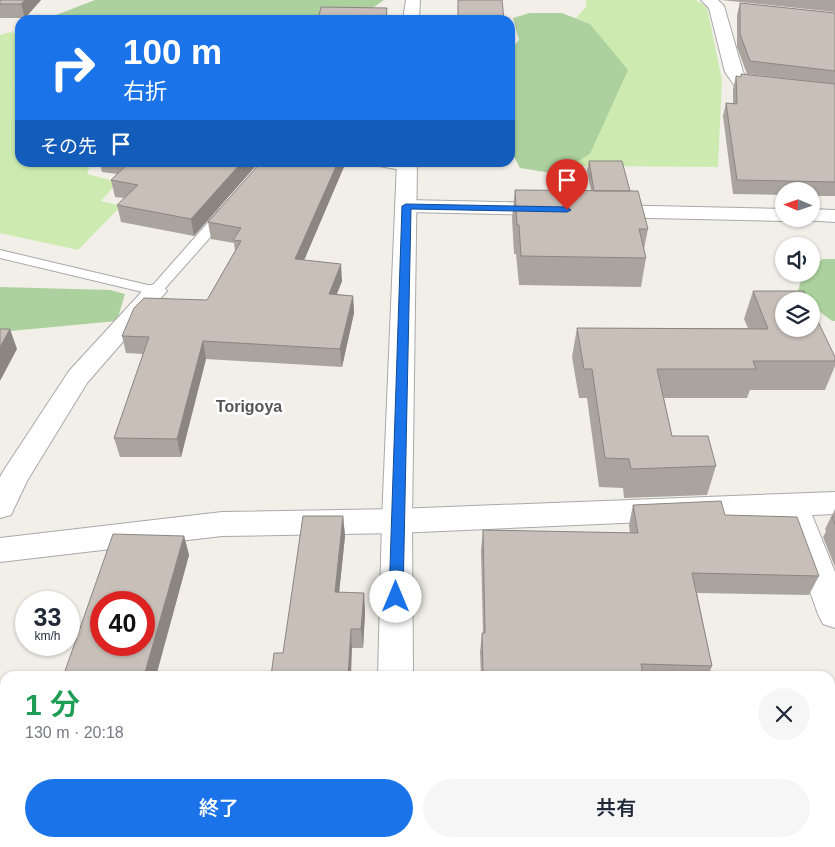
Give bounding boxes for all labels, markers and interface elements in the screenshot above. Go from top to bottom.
text: 100 m [123,32,222,71]
icon: right [40,35,105,100]
text: 右折 [123,79,167,104]
icon: arrive [107,130,135,158]
text: その先 [40,136,97,157]
pin [546,159,588,210]
icon: arrive [553,166,581,194]
north arrow [775,182,820,228]
map controls [775,182,820,337]
button: sound [775,237,820,282]
button: layers [775,292,820,337]
district label: Torigoya [216,398,282,415]
position arrow [369,570,421,622]
speed limit sign: 40 [90,591,155,656]
text: 33 [34,603,61,631]
text: km/h [34,629,61,643]
text: 1 分 [25,688,80,721]
button: close [758,688,810,740]
text: 130 m · 20:18 [25,724,124,741]
button: 終了 [25,779,413,837]
button: 共有 [423,779,810,837]

